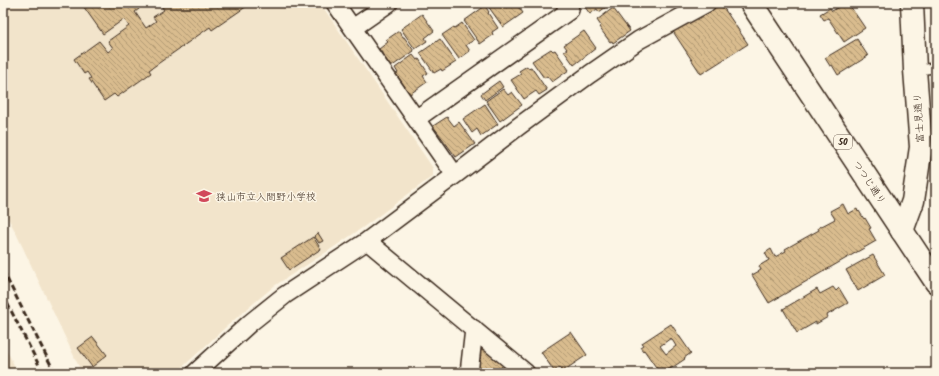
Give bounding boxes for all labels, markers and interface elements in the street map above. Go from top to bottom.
street label: 富士見通り [909,92,929,143]
road number: 50 [834,135,852,149]
street label: つつじ通り [849,157,890,208]
school or university icon: 狭山市立入間野小学校 [195,187,213,205]
place label: 狭山市立入間野小学校 [216,189,316,205]

